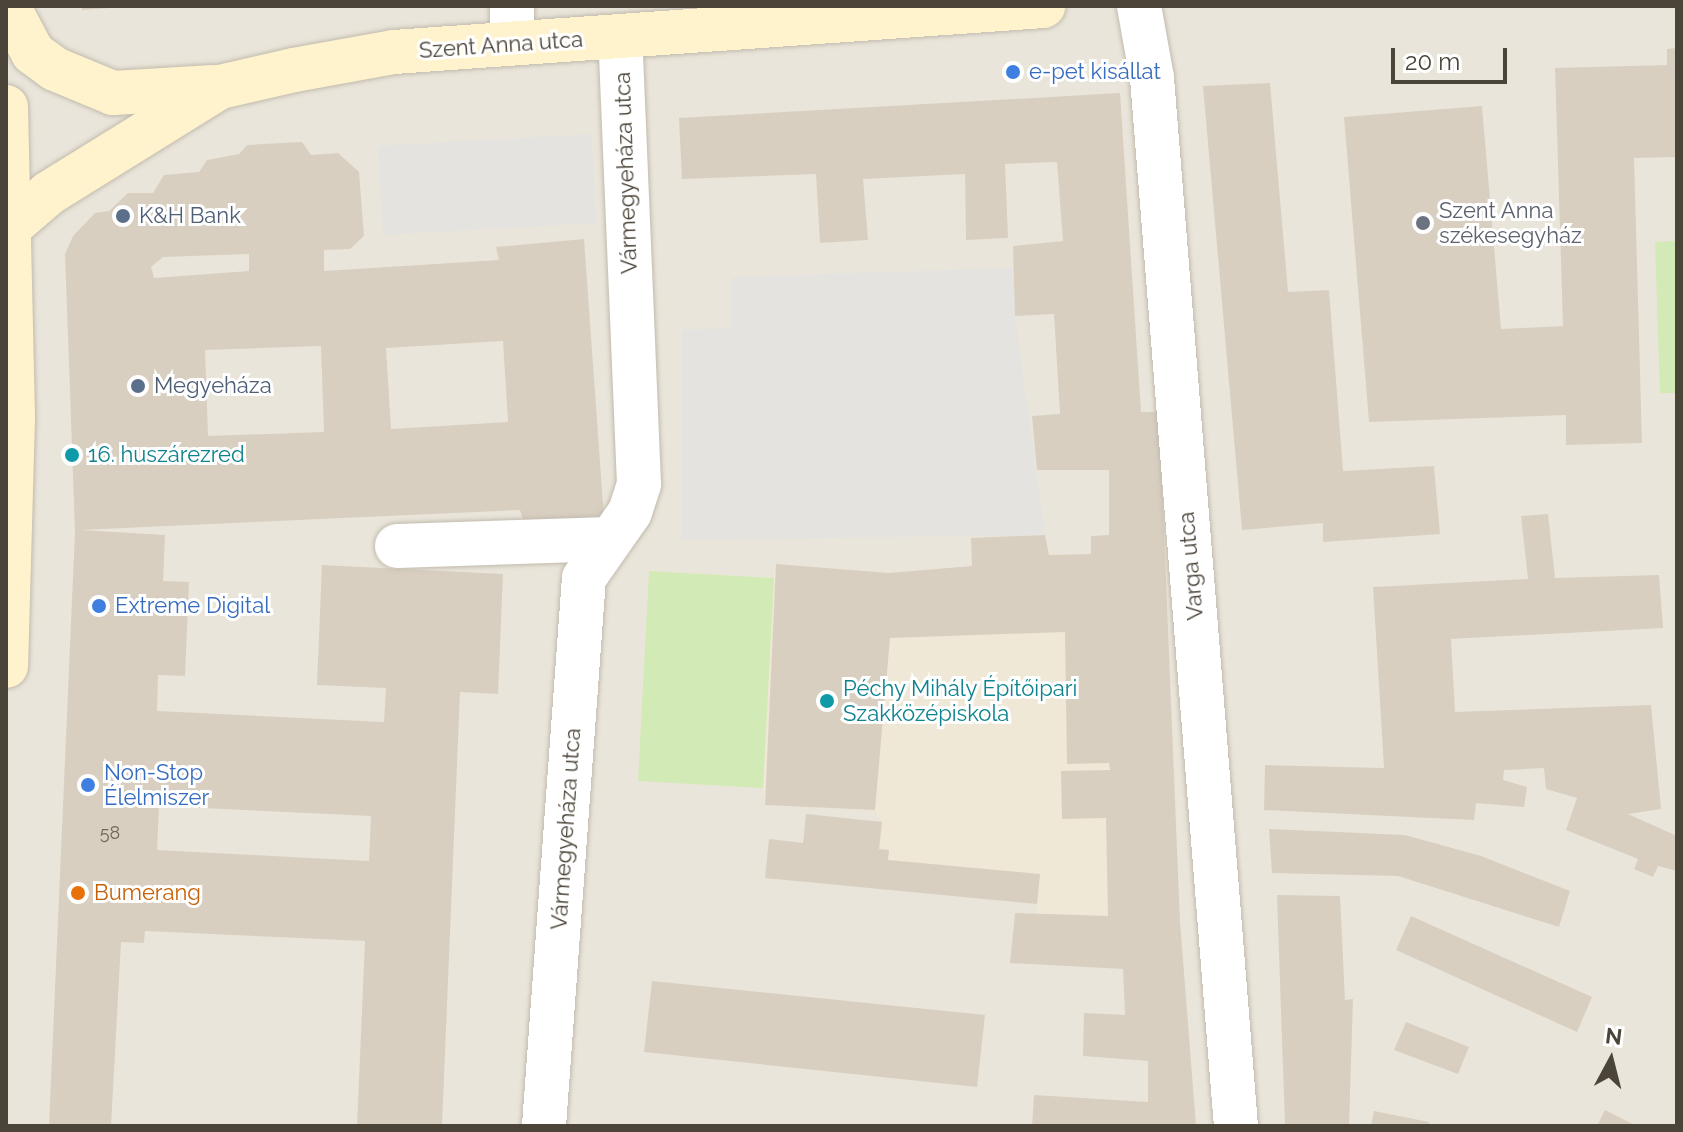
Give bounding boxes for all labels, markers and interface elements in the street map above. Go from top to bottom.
street label: Szent Anna utca [418,26,584,64]
scale bar [1395,32,1511,82]
text: 20 m [1405,47,1460,76]
place label: e-pet kisállat [1029,59,1161,85]
marker: e-pet kisállat [1004,63,1022,81]
street label: Vármegyeháza utca [609,71,643,275]
place label: Szent Anna székesegyház [1439,197,1582,248]
place label: K&H Bank [139,203,241,229]
marker: K&H Bank [114,207,132,225]
marker: Szent Anna székesegyház [1414,214,1432,232]
place label: Megyeháza [154,373,272,399]
marker: Megyeháza [129,377,147,395]
place label: 16. huszárezred [88,442,245,468]
marker: 16. huszárezred [63,446,81,464]
street label: Varga utca [1173,511,1209,621]
place label: Extreme Digital [115,593,270,619]
marker: Extreme Digital [90,597,108,615]
place label: Péchy Mihály Építőipari Szakközépiskola [843,675,1078,726]
marker: Péchy Mihály Építőipari Szakközépiskola [818,692,836,710]
street label: Vármegyeháza utca [546,727,586,931]
place label: Non-Stop Élelmiszer [104,759,209,810]
marker: Non-Stop Élelmiszer [79,776,97,794]
house number: 58 [100,822,120,844]
place label: Bumerang [94,880,201,906]
marker: Bumerang [69,884,87,902]
north arrow [1571,1020,1651,1100]
text: N [1604,1022,1624,1050]

